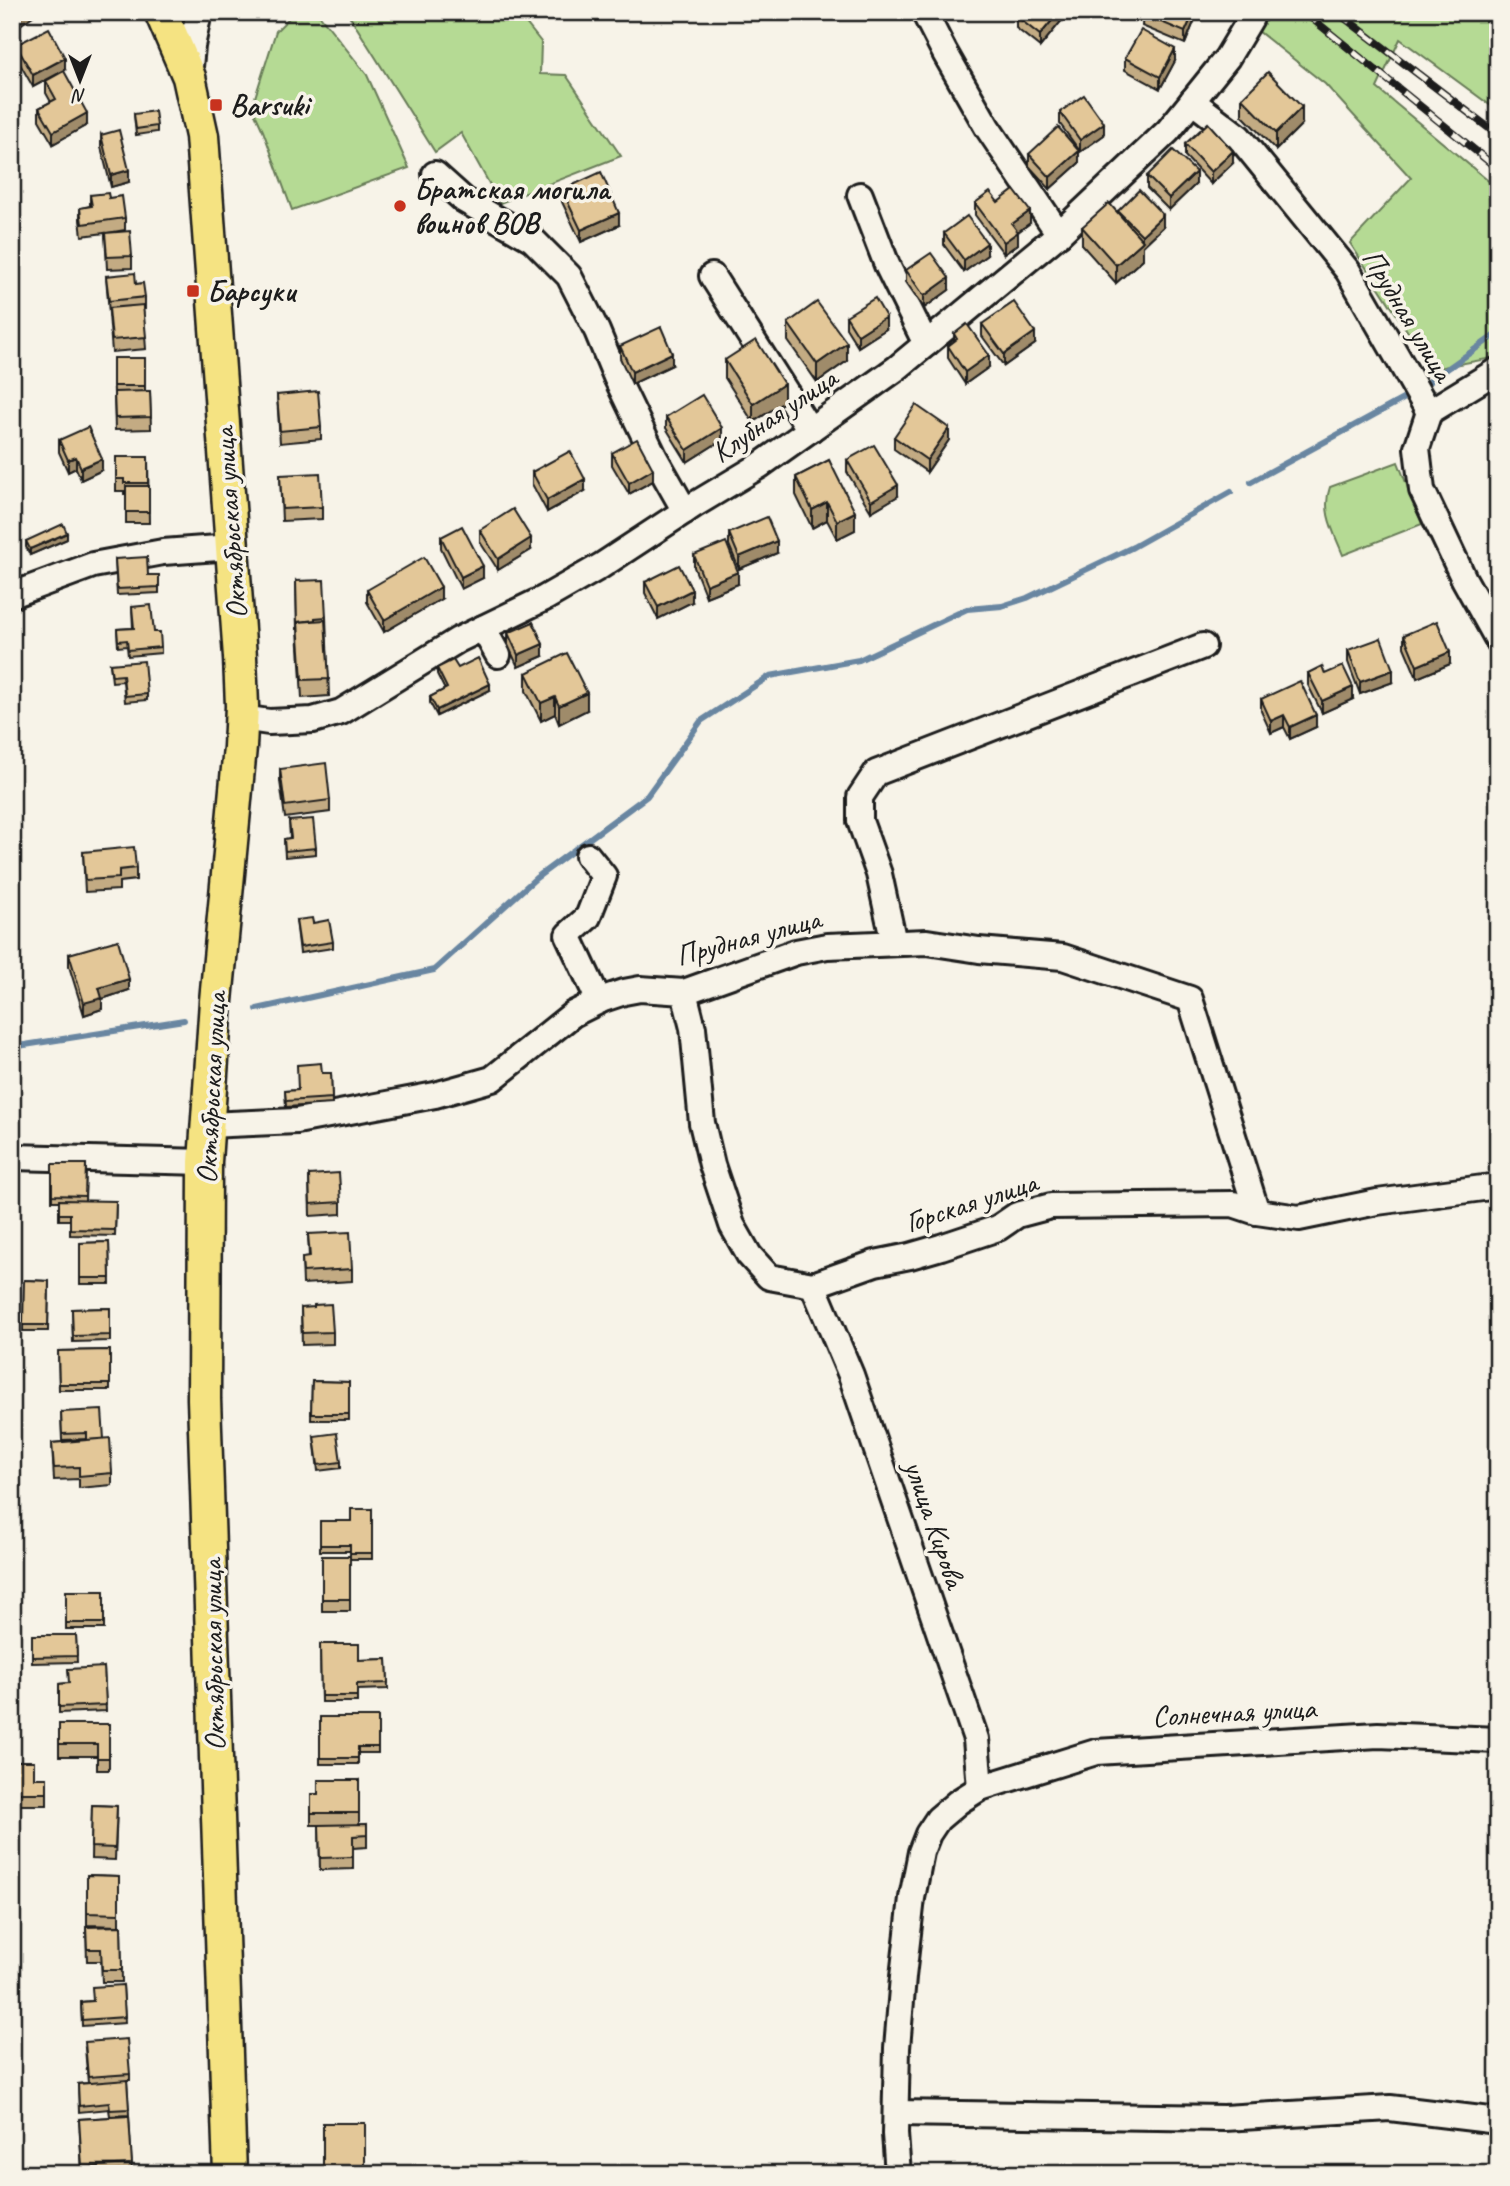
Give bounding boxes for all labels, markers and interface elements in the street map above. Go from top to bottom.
north arrow [46,46,116,116]
text: N [71,84,86,108]
place label: Barsuki [230,86,313,124]
marker: Barsuki [208,97,224,113]
place label: Братская могила воинов ВОВ [414,170,612,242]
marker: Братская могила воинов ВОВ [392,198,408,214]
street label: Прудная улица [1354,242,1464,391]
place label: Барсуки [207,272,297,311]
marker: Барсуки [185,283,201,299]
street label: Клубная улица [704,358,846,471]
street label: Октябрьская улица [204,423,256,620]
street label: Прудная улица [672,899,827,975]
street label: Октябрьская улица [187,989,235,1185]
street label: Горская улица [900,1162,1044,1241]
street label: улица Кирова [895,1453,975,1595]
street label: Октябрьская улица [192,1556,234,1751]
street label: Солнечная улица [1151,1689,1319,1735]

